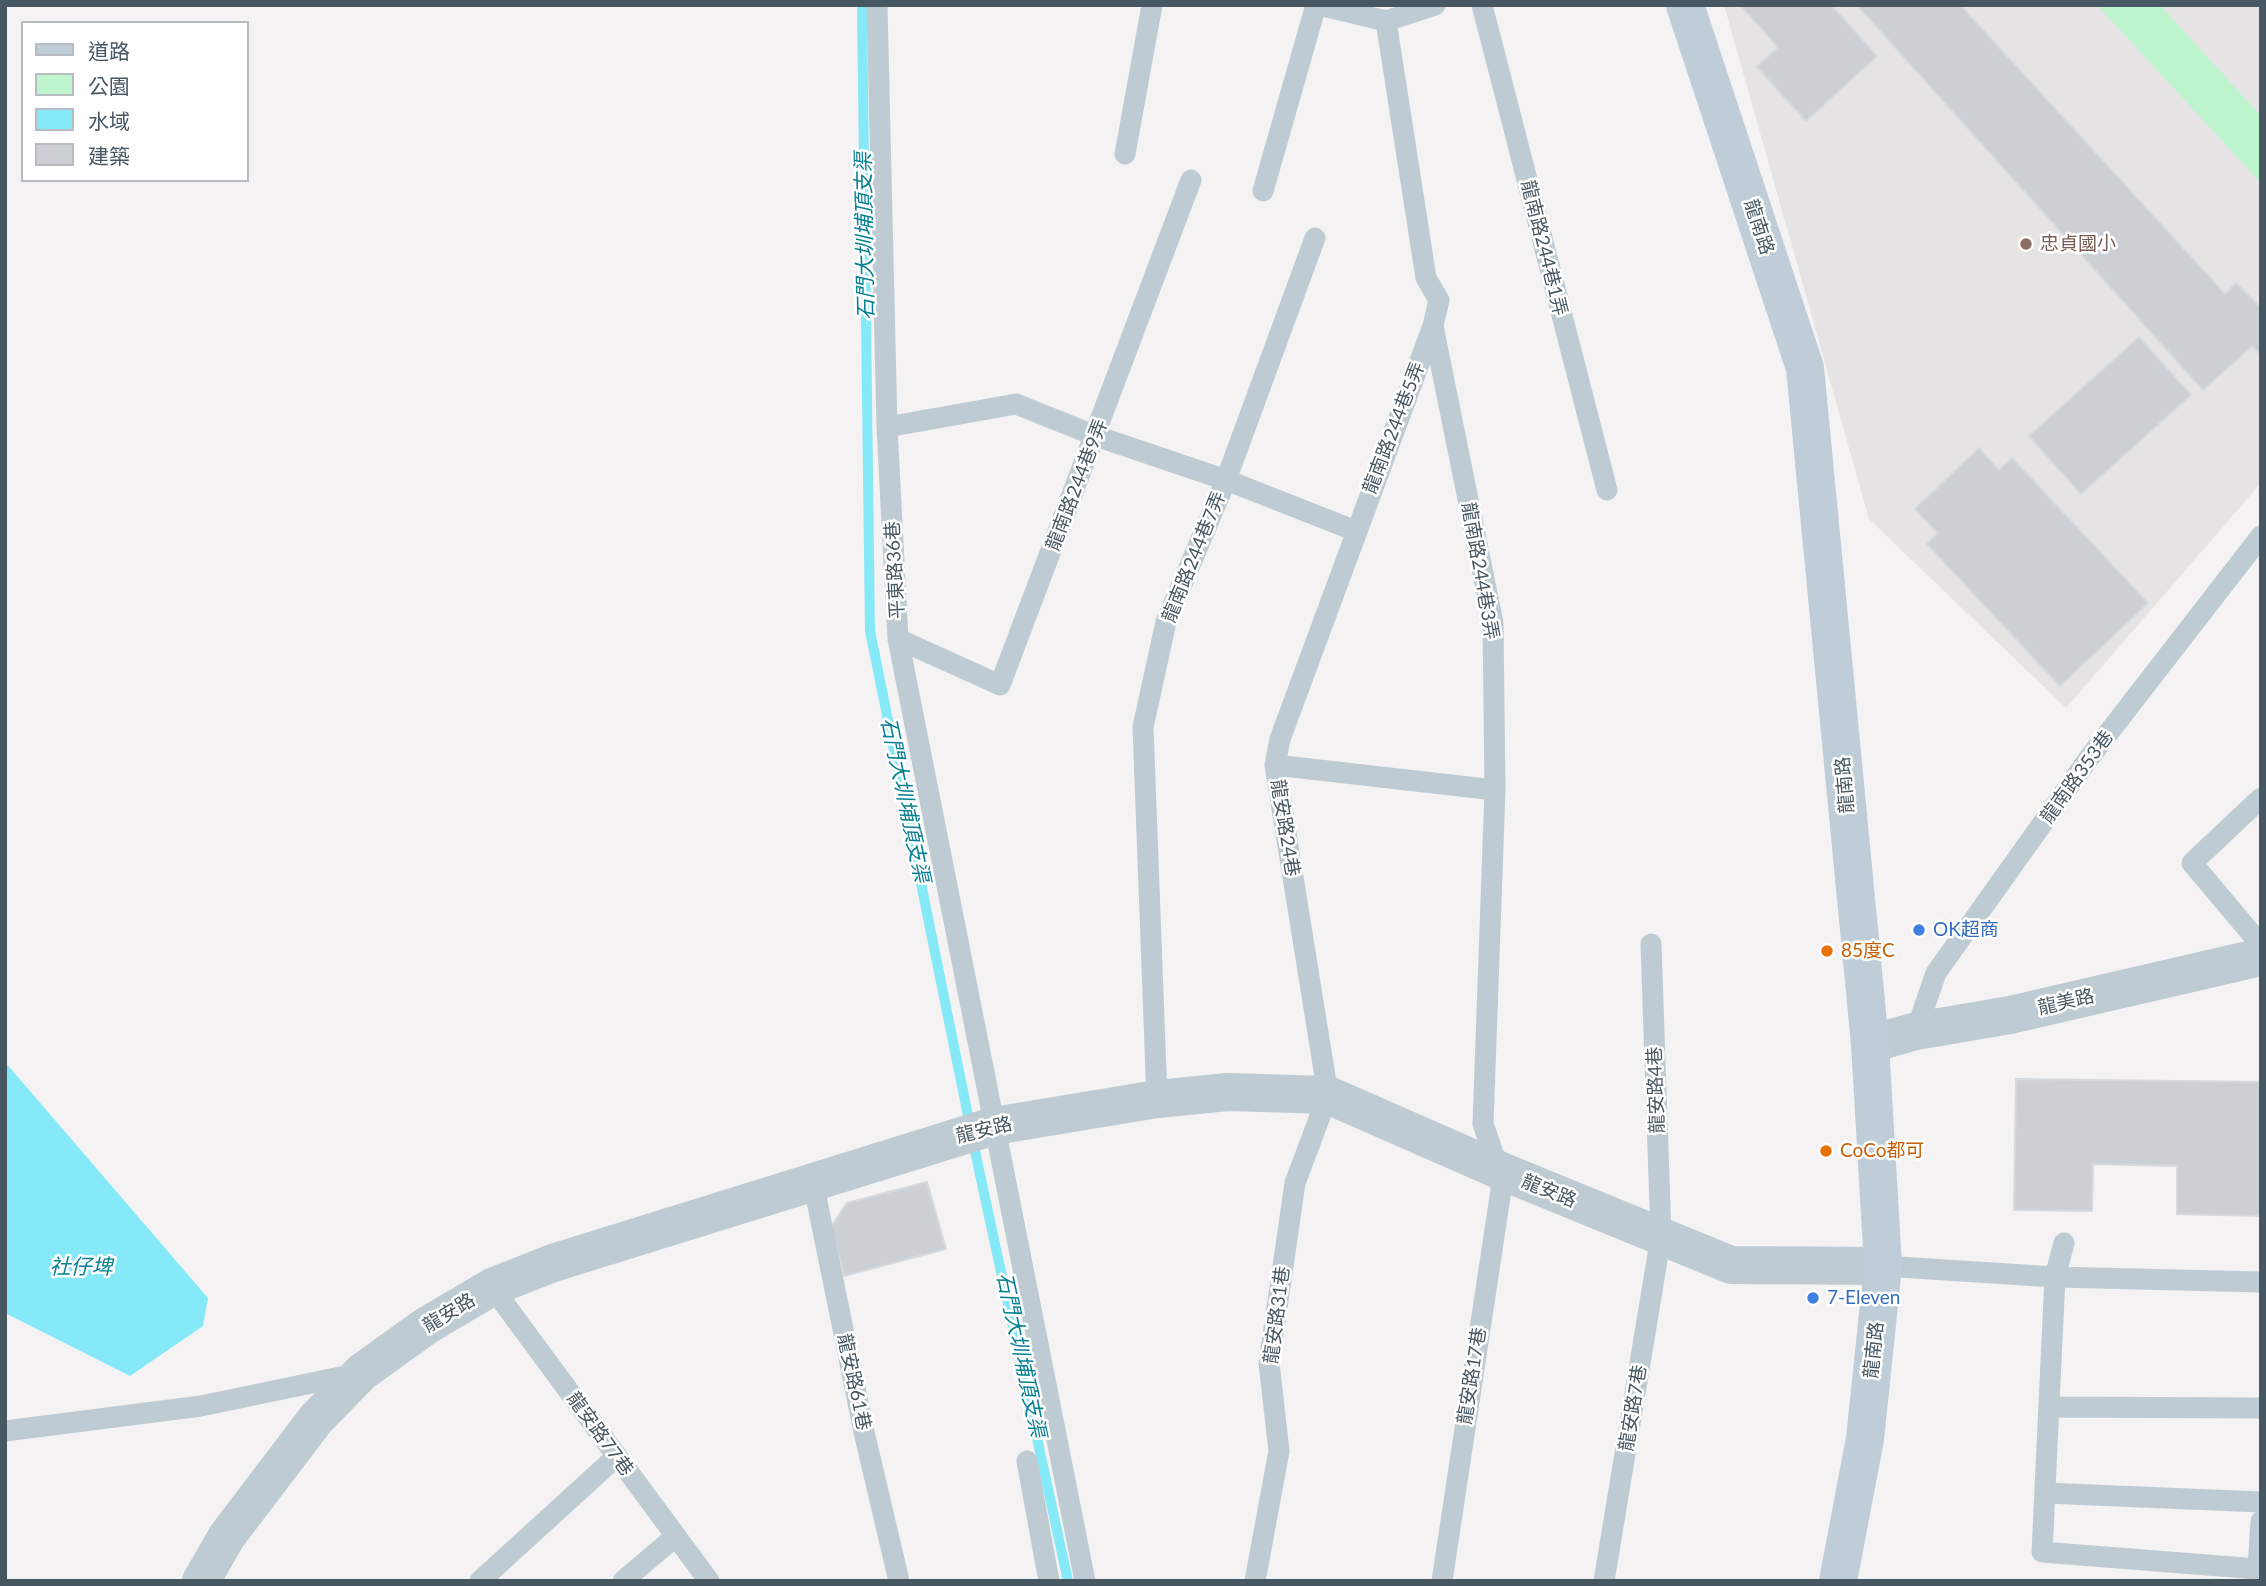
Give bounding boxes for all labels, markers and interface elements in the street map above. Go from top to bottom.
legend [21,21,248,182]
text: 道路 [88,38,130,63]
text: 公園 [88,73,130,98]
text: 水域 [88,108,130,133]
text: 建築 [88,143,130,168]
water label: 石門大圳埔頂支渠 [851,152,879,320]
street label: 龍南路244巷1弄 [1516,178,1572,318]
street label: 龍南路 [1739,196,1779,258]
place label: 忠貞國小 [2040,233,2116,255]
marker: 忠貞國小 [2018,236,2034,252]
street label: 龍南路244巷5弄 [1358,359,1430,497]
street label: 龍南路244巷9弄 [1041,416,1113,554]
street label: 龍南路244巷7弄 [1157,488,1231,626]
street label: 龍南路244巷3弄 [1457,501,1503,641]
street label: 平東路36巷 [881,520,909,620]
water label: 石門大圳埔頂支渠 [875,715,935,885]
street label: 龍南路353巷 [2036,726,2118,828]
street label: 龍南路 [1831,756,1859,814]
street label: 龍安路24巷 [1266,778,1304,878]
place label: OK超商 [1933,919,1999,941]
marker: OK超商 [1911,922,1927,938]
place label: 85度C [1841,940,1895,962]
marker: 85度C [1819,943,1835,959]
street label: 龍美路 [2036,984,2096,1020]
street label: 龍安路4巷 [1643,1046,1669,1134]
street label: 龍安路 [954,1112,1014,1148]
place label: CoCo都可 [1840,1140,1924,1162]
marker: CoCo都可 [1818,1143,1834,1159]
street label: 龍安路 [1518,1170,1580,1212]
water label: 社仔埤 [50,1254,112,1280]
street label: 龍安路31巷 [1260,1265,1294,1365]
water label: 石門大圳埔頂支渠 [991,1270,1051,1440]
place label: 7-Eleven [1827,1287,1900,1309]
street label: 龍安路 [419,1289,479,1337]
marker: 7-Eleven [1805,1290,1821,1306]
street label: 龍南路 [1860,1320,1888,1380]
street label: 龍安路17巷 [1453,1326,1491,1426]
street label: 龍安路61巷 [833,1332,875,1432]
street label: 龍安路7巷 [1615,1363,1651,1453]
street label: 龍安路77巷 [562,1388,638,1480]

